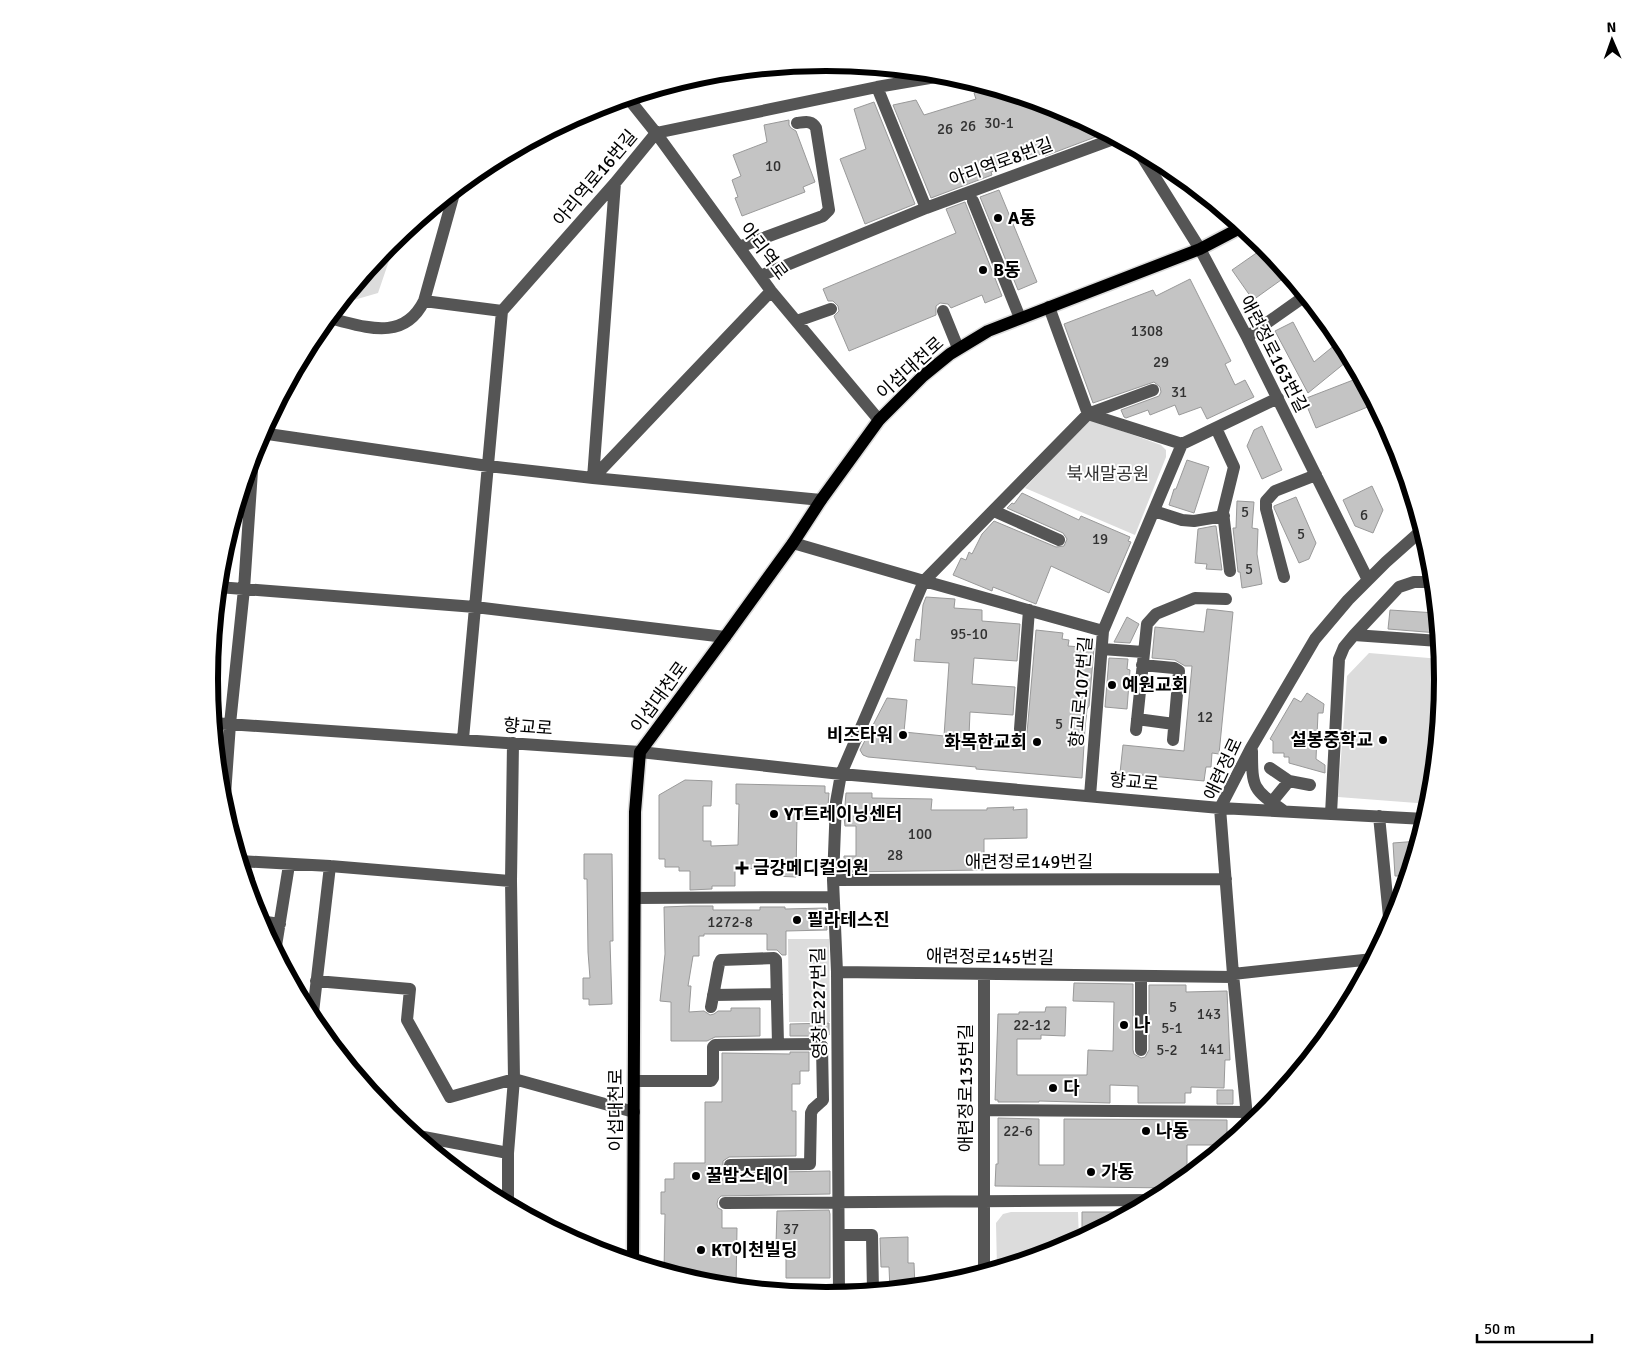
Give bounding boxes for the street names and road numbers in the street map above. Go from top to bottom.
street label: 아리역로16번길 [548,125,642,231]
street label: 아리역로8번길 [946,133,1056,191]
street label: 아리역로 [735,218,793,284]
street label: 애련정로163번길 [1235,292,1313,416]
street label: 이섭대천로 [872,332,948,404]
street label: 향교로107번길 [1065,635,1097,749]
street label: 이섭대천로 [626,657,692,737]
street label: 향교로 [502,714,554,740]
street label: 애련정로 [1199,734,1247,804]
street label: 향교로 [1108,769,1160,795]
street label: 애련정로149번길 [965,851,1093,873]
street label: 애련정로145번길 [926,945,1054,969]
street label: 영창로227번길 [807,947,831,1059]
street label: 애련정로135번길 [955,1024,977,1152]
street label: 이섭대천로 [605,1069,627,1151]

